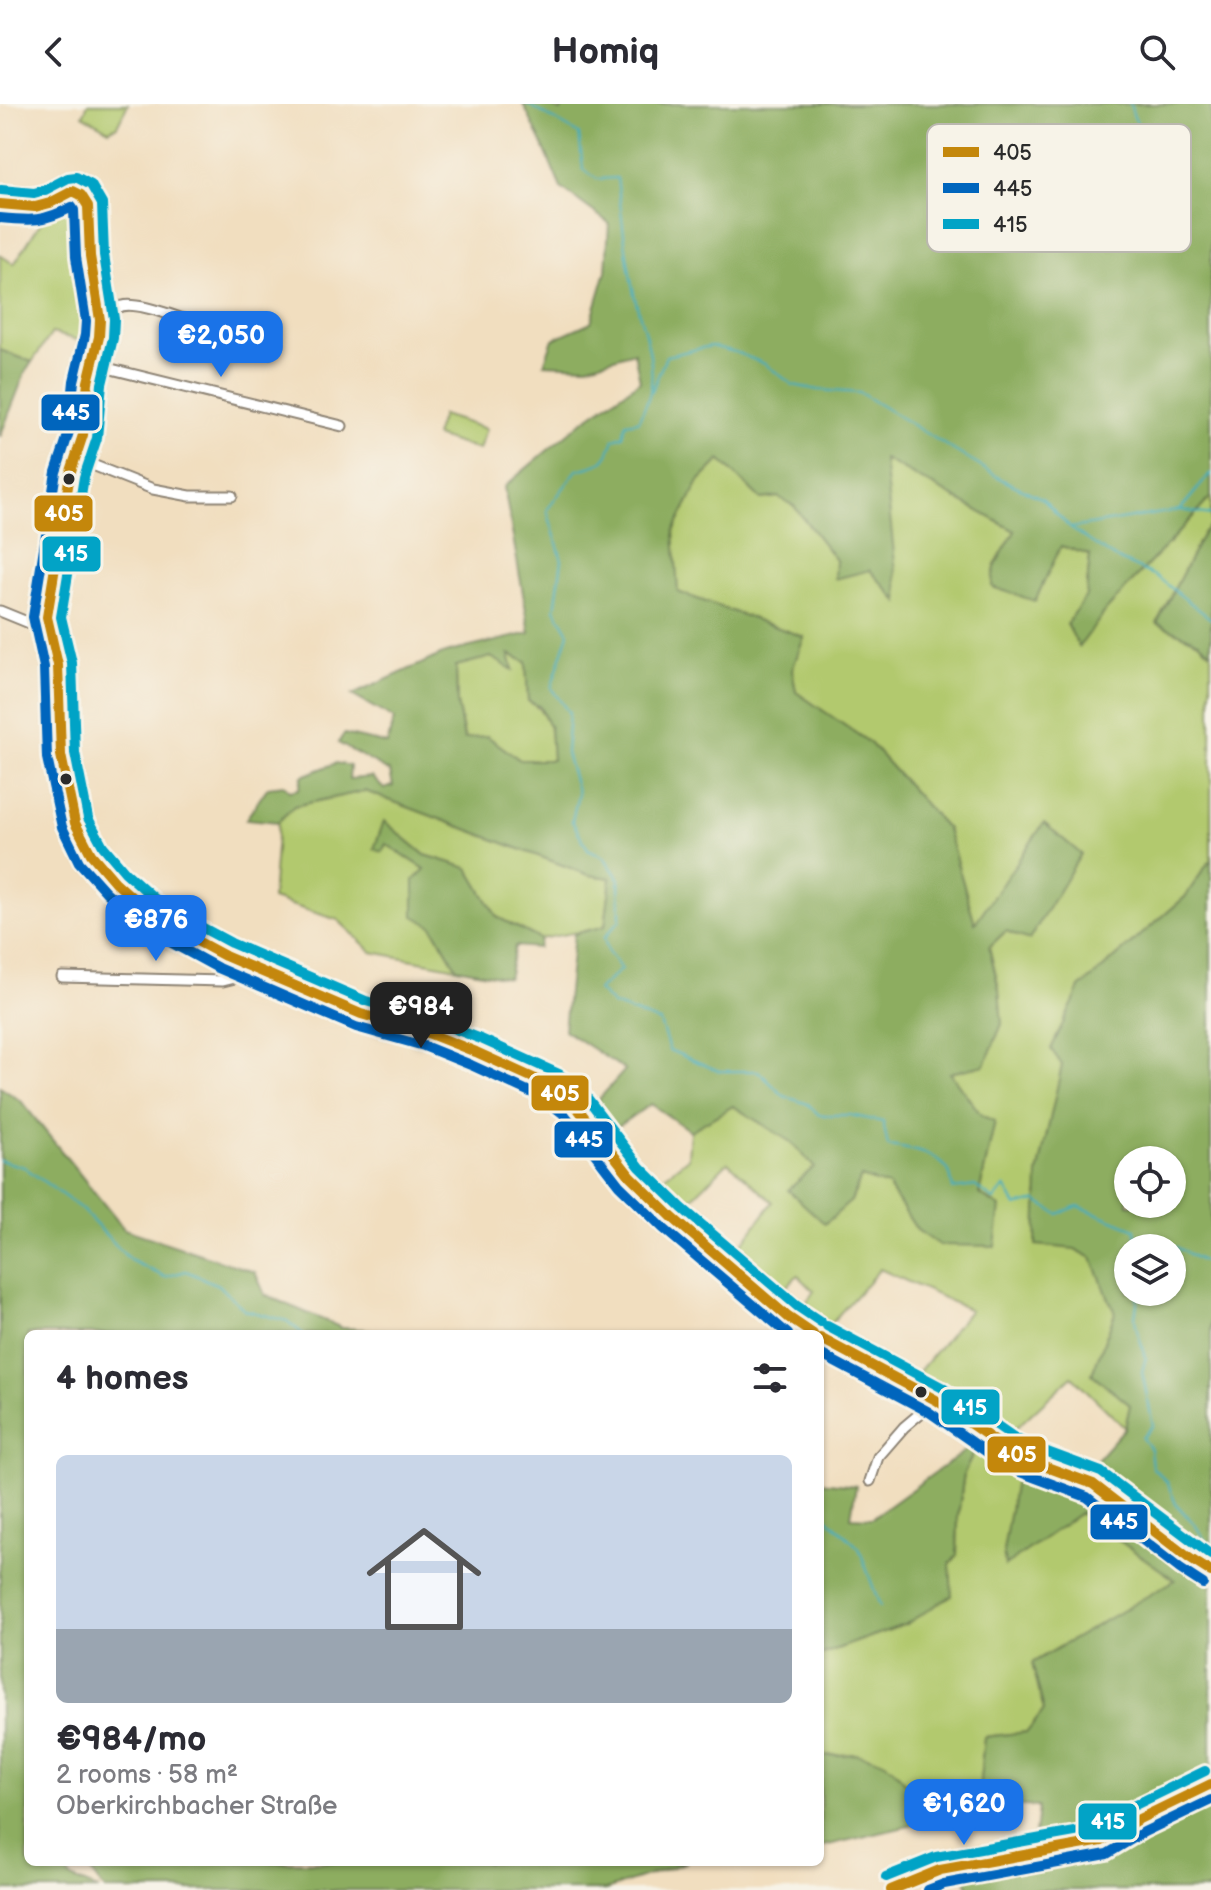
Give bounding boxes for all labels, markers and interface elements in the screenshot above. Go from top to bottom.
icon: back [32,30,76,74]
icon: search [1135,30,1179,74]
text: Homiq [552,31,659,74]
legend [927,124,1191,252]
text: 405 [993,140,1032,167]
text: 445 [993,176,1032,203]
text: 415 [993,212,1028,239]
pin: €2,050 [156,311,286,379]
text: €2,050 [177,321,265,352]
line badge: 445 [40,393,101,432]
text: 445 [52,400,91,427]
unlabelled marker [61,471,77,487]
line badge: 405 [33,494,94,533]
text: 405 [44,501,84,528]
line badge: 415 [41,535,102,573]
text: 415 [54,541,89,568]
unlabelled marker [58,771,74,787]
pin: €876 [109,895,203,963]
text: €876 [123,905,189,936]
pin: €984 [374,982,468,1050]
text: €984 [388,992,454,1023]
line badge: 405 [530,1074,590,1112]
text: 405 [540,1081,580,1108]
line badge: 445 [553,1120,614,1159]
text: 445 [565,1127,604,1154]
map controls [1114,1146,1186,1306]
button: locate [1114,1146,1186,1218]
button: layers [1114,1234,1186,1306]
icon: filters [748,1356,792,1400]
text: 4 homes [56,1358,188,1399]
unlabelled marker [913,1384,929,1400]
line badge: 415 [940,1388,1001,1426]
text: 415 [953,1395,988,1422]
line badge: 405 [986,1435,1047,1474]
text: 405 [997,1442,1037,1469]
line badge: 445 [1089,1503,1149,1541]
icon: home [352,1507,496,1651]
text: 445 [1100,1509,1139,1536]
text: €984/mo [56,1719,206,1760]
text: 2 rooms · 58 m² [56,1760,238,1791]
pin: €1,620 [899,1779,1029,1847]
text: €1,620 [922,1789,1006,1820]
text: Oberkirchbacher Straße [56,1791,337,1822]
line badge: 415 [1077,1802,1138,1841]
text: 415 [1091,1809,1126,1836]

